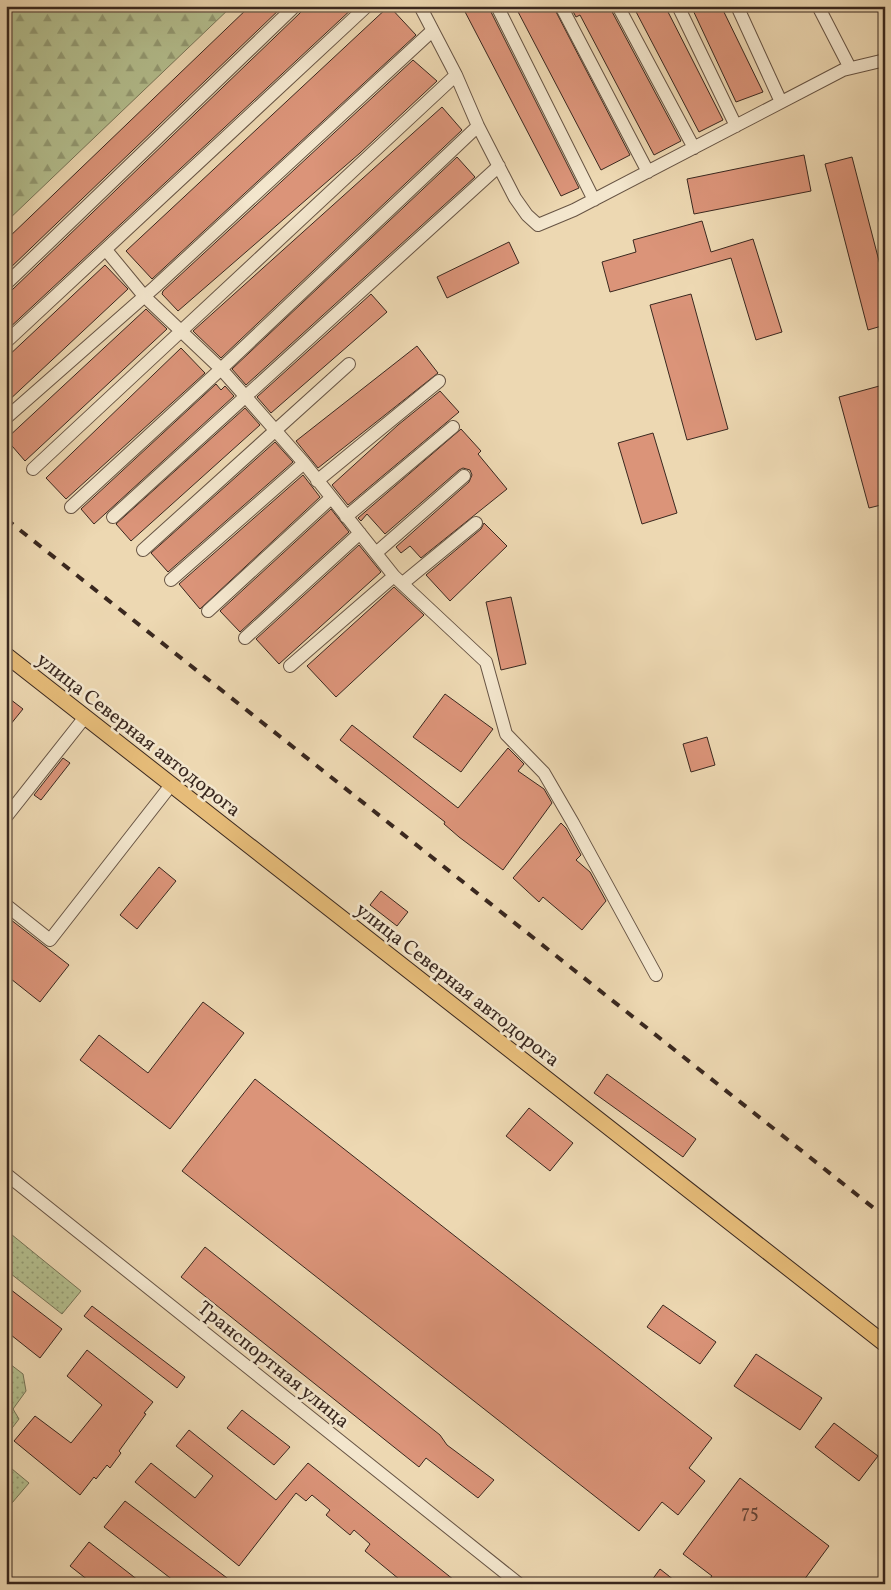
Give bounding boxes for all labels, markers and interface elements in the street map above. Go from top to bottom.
street label: улица Северная автодорога [30,647,246,824]
street label: улица Северная автодорога [349,897,565,1074]
street label: Транспортная улица [191,1295,355,1436]
house number: 75 [741,1501,759,1526]

